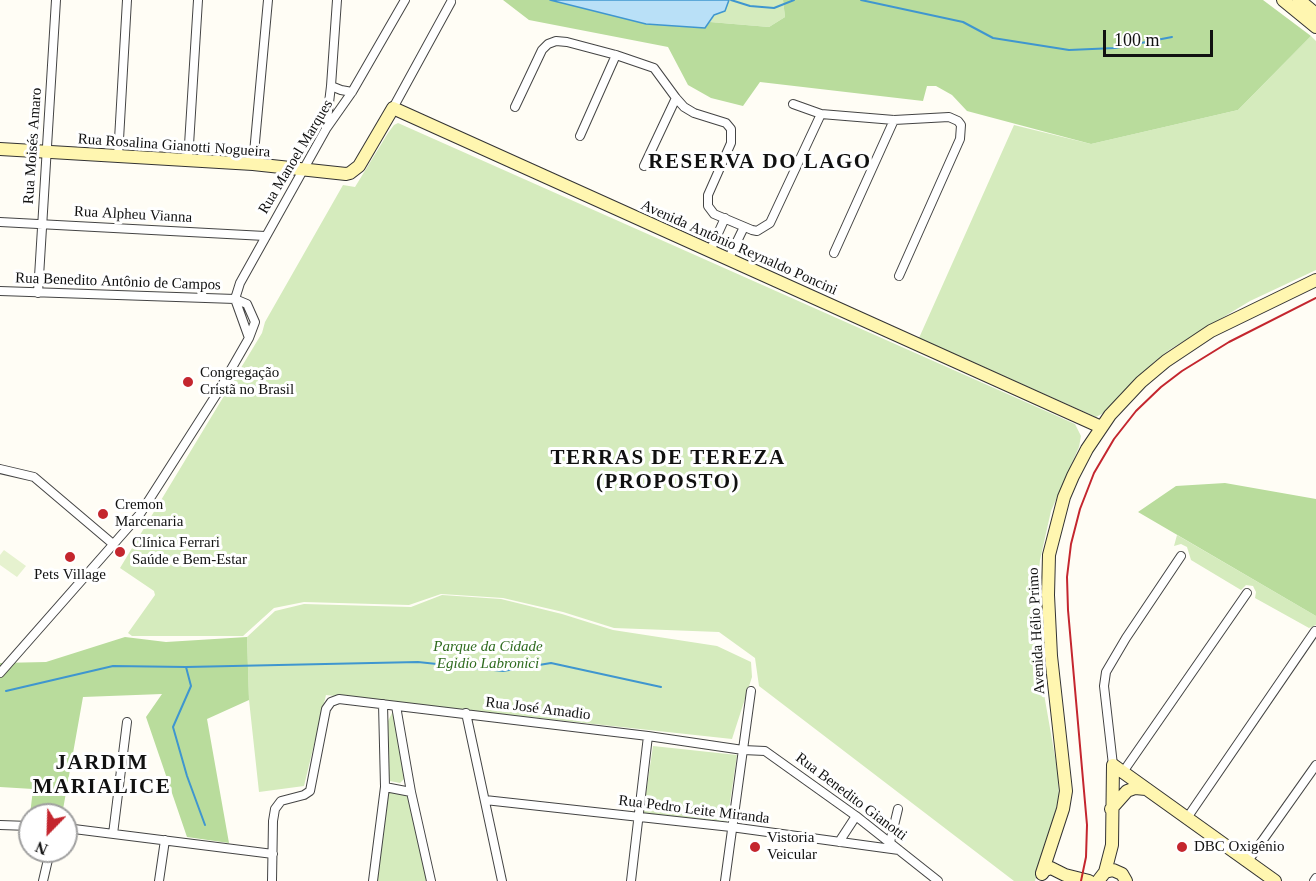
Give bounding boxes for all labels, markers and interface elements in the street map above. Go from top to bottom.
scale bar [1106,18,1216,56]
text: 100 m [1114,30,1160,50]
street label: Rua Moisés Amaro [20,87,46,205]
street label: Rua Manoel Marques [255,97,337,217]
street label: Rua Rosalina Gianotti Nogueira [77,130,271,162]
district label: RESERVA DO LAGO [648,150,872,176]
street label: Avenida Antônio Reynaldo Poncini [638,196,840,300]
street label: Rua Alpheu Vianna [73,203,193,227]
street label: Rua Benedito Antônio de Campos [15,269,221,295]
place label: Congregação Cristã no Brasil [200,364,294,399]
marker: Congregação Cristã no Brasil [181,375,195,389]
district label: TERRAS DE TEREZA (PROPOSTO) [550,446,786,496]
place label: Cremon Marcenaria [115,496,183,531]
marker: Cremon Marcenaria [96,507,110,521]
place label: Clínica Ferrari Saúde e Bem-Estar [132,534,247,569]
marker: Clínica Ferrari Saúde e Bem-Estar [113,545,127,559]
marker: Pets Village [63,550,77,564]
place label: Pets Village [34,566,106,584]
street label: Avenida Hélio Primo [1025,567,1049,695]
park label: Parque da Cidade Egidio Labronici [433,638,543,673]
street label: Rua José Amadio [484,694,592,724]
street label: Rua Benedito Gianotti [792,749,910,845]
district label: JARDIM MARIALICE [33,751,171,801]
street label: Rua Pedro Leite Miranda [617,792,771,828]
north arrow [18,803,78,863]
place label: Vistoria Veicular [767,829,817,864]
text: N [33,838,50,858]
place label: DBC Oxigênio [1194,838,1284,856]
marker: Vistoria Veicular [748,840,762,854]
marker: DBC Oxigênio [1175,840,1189,854]

